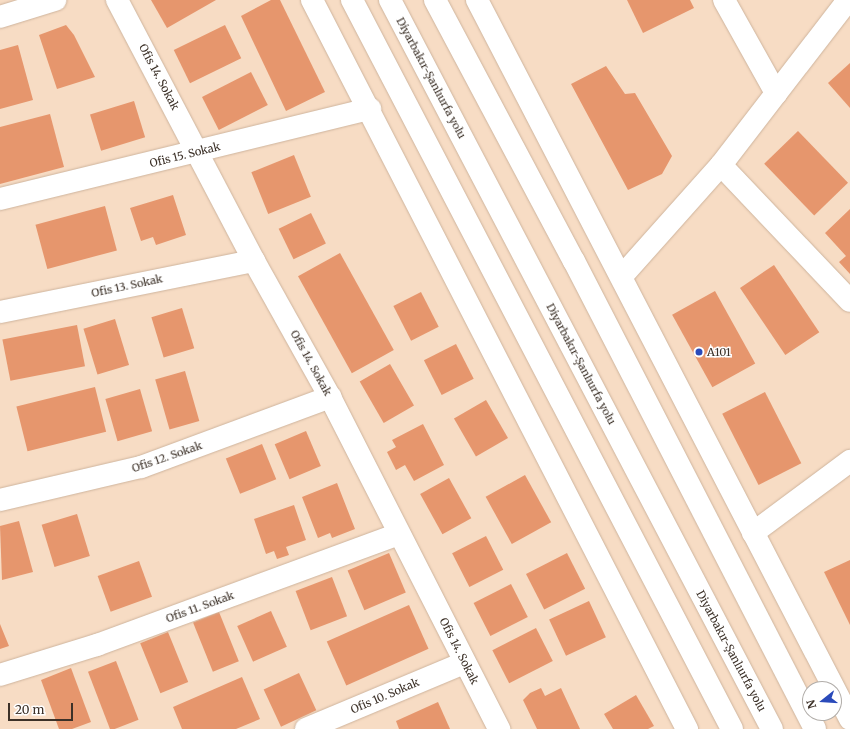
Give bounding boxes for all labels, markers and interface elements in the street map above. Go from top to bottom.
street label: Diyarbakır-Şanlıurfa yolu [393,15,469,141]
street label: Ofis 14. Sokak [136,42,182,112]
street label: Ofis 15. Sokak [148,140,222,170]
street label: Ofis 13. Sokak [90,272,164,300]
street label: Diyarbakır-Şanlıurfa yolu [543,301,619,427]
street label: Ofis 14. Sokak [288,328,334,398]
place label: A101 [707,345,731,359]
marker: A101 [694,347,704,357]
street label: Ofis 12. Sokak [130,439,204,475]
street label: Diyarbakır-Şanlıurfa yolu [693,588,769,714]
street label: Ofis 11. Sokak [164,589,236,625]
street label: Ofis 14. Sokak [437,616,481,686]
street label: Ofis 10. Sokak [349,676,421,716]
north arrow [802,681,842,721]
scale bar [10,695,75,721]
text: N [804,698,819,710]
text: 20 m [15,702,44,717]

